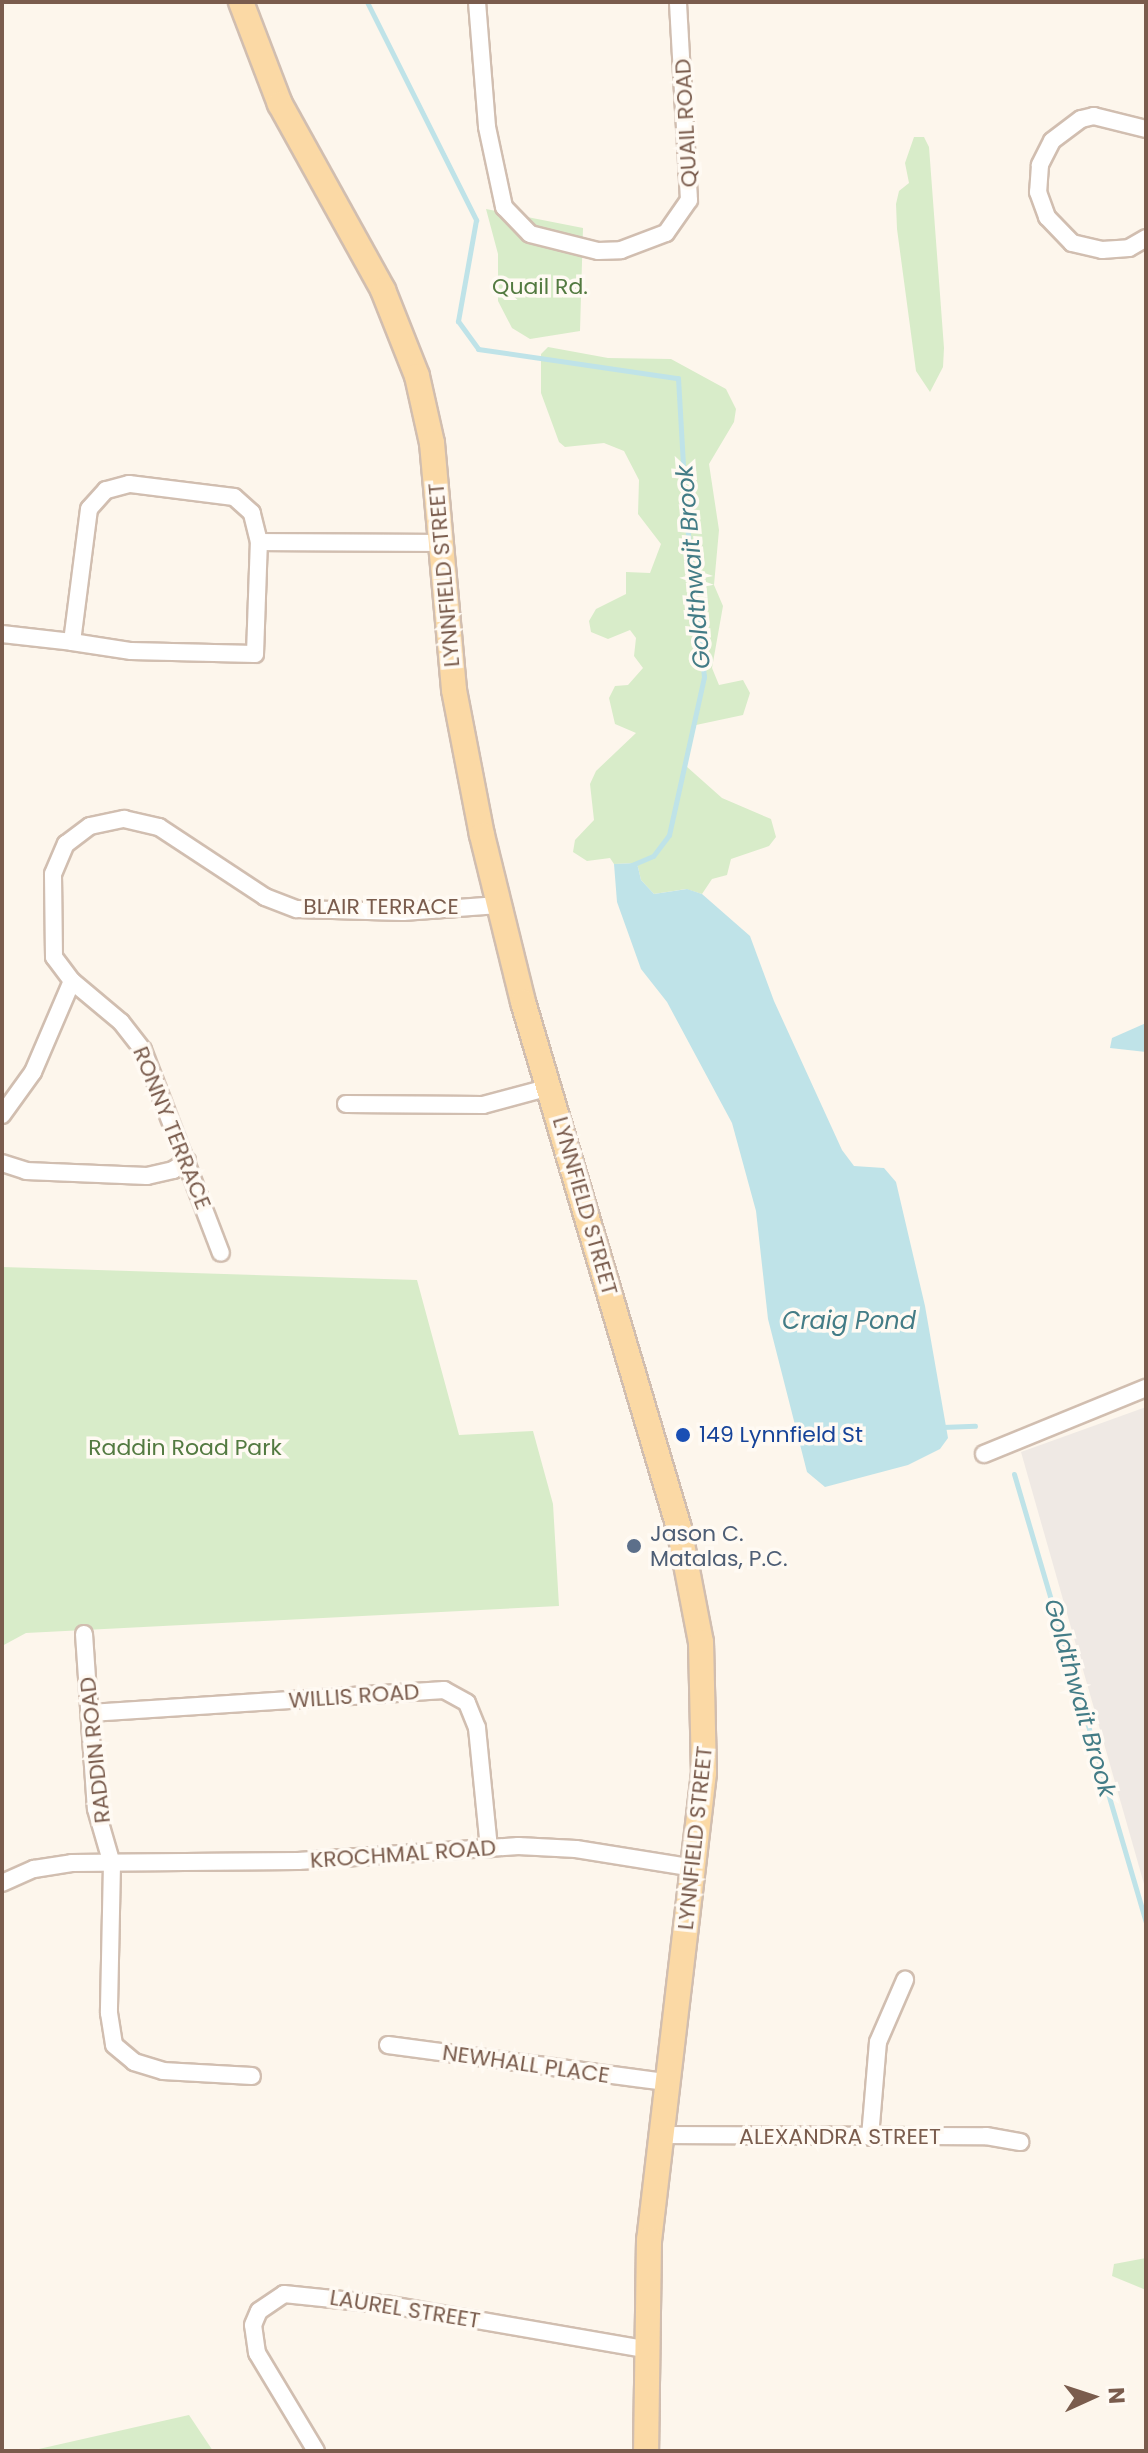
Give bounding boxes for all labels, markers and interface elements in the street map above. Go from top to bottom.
street label: QUAIL ROAD [669,58,703,188]
park label: Quail Rd. [492,274,588,300]
water label: Goldthwait Brook [670,464,716,670]
street label: LYNNFIELD STREET [423,482,465,668]
street label: BLAIR TERRACE [303,894,459,920]
street label: RONNY TERRACE [127,1043,217,1213]
street label: LYNNFIELD STREET [547,1114,623,1298]
water label: Craig Pond [782,1307,916,1335]
place label: 149 Lynnfield St [699,1422,863,1448]
marker: 149 Lynnfield St [674,1426,692,1444]
park label: Raddin Road Park [88,1435,282,1461]
place label: Jason C. Matalas, P.C. [650,1520,788,1572]
marker: Jason C. Matalas, P.C. [625,1537,643,1555]
water label: Goldthwait Brook [1038,1596,1122,1800]
street label: RADDIN ROAD [74,1675,116,1825]
street label: WILLIS ROAD [288,1678,420,1714]
street label: LYNNFIELD STREET [672,1745,718,1931]
street label: KROCHMAL ROAD [309,1834,497,1874]
street label: NEWHALL PLACE [441,2039,611,2089]
street label: ALEXANDRA STREET [739,2124,941,2150]
street label: LAUREL STREET [328,2284,482,2334]
north arrow [1052,2357,1132,2437]
text: N [1101,2387,1132,2405]

